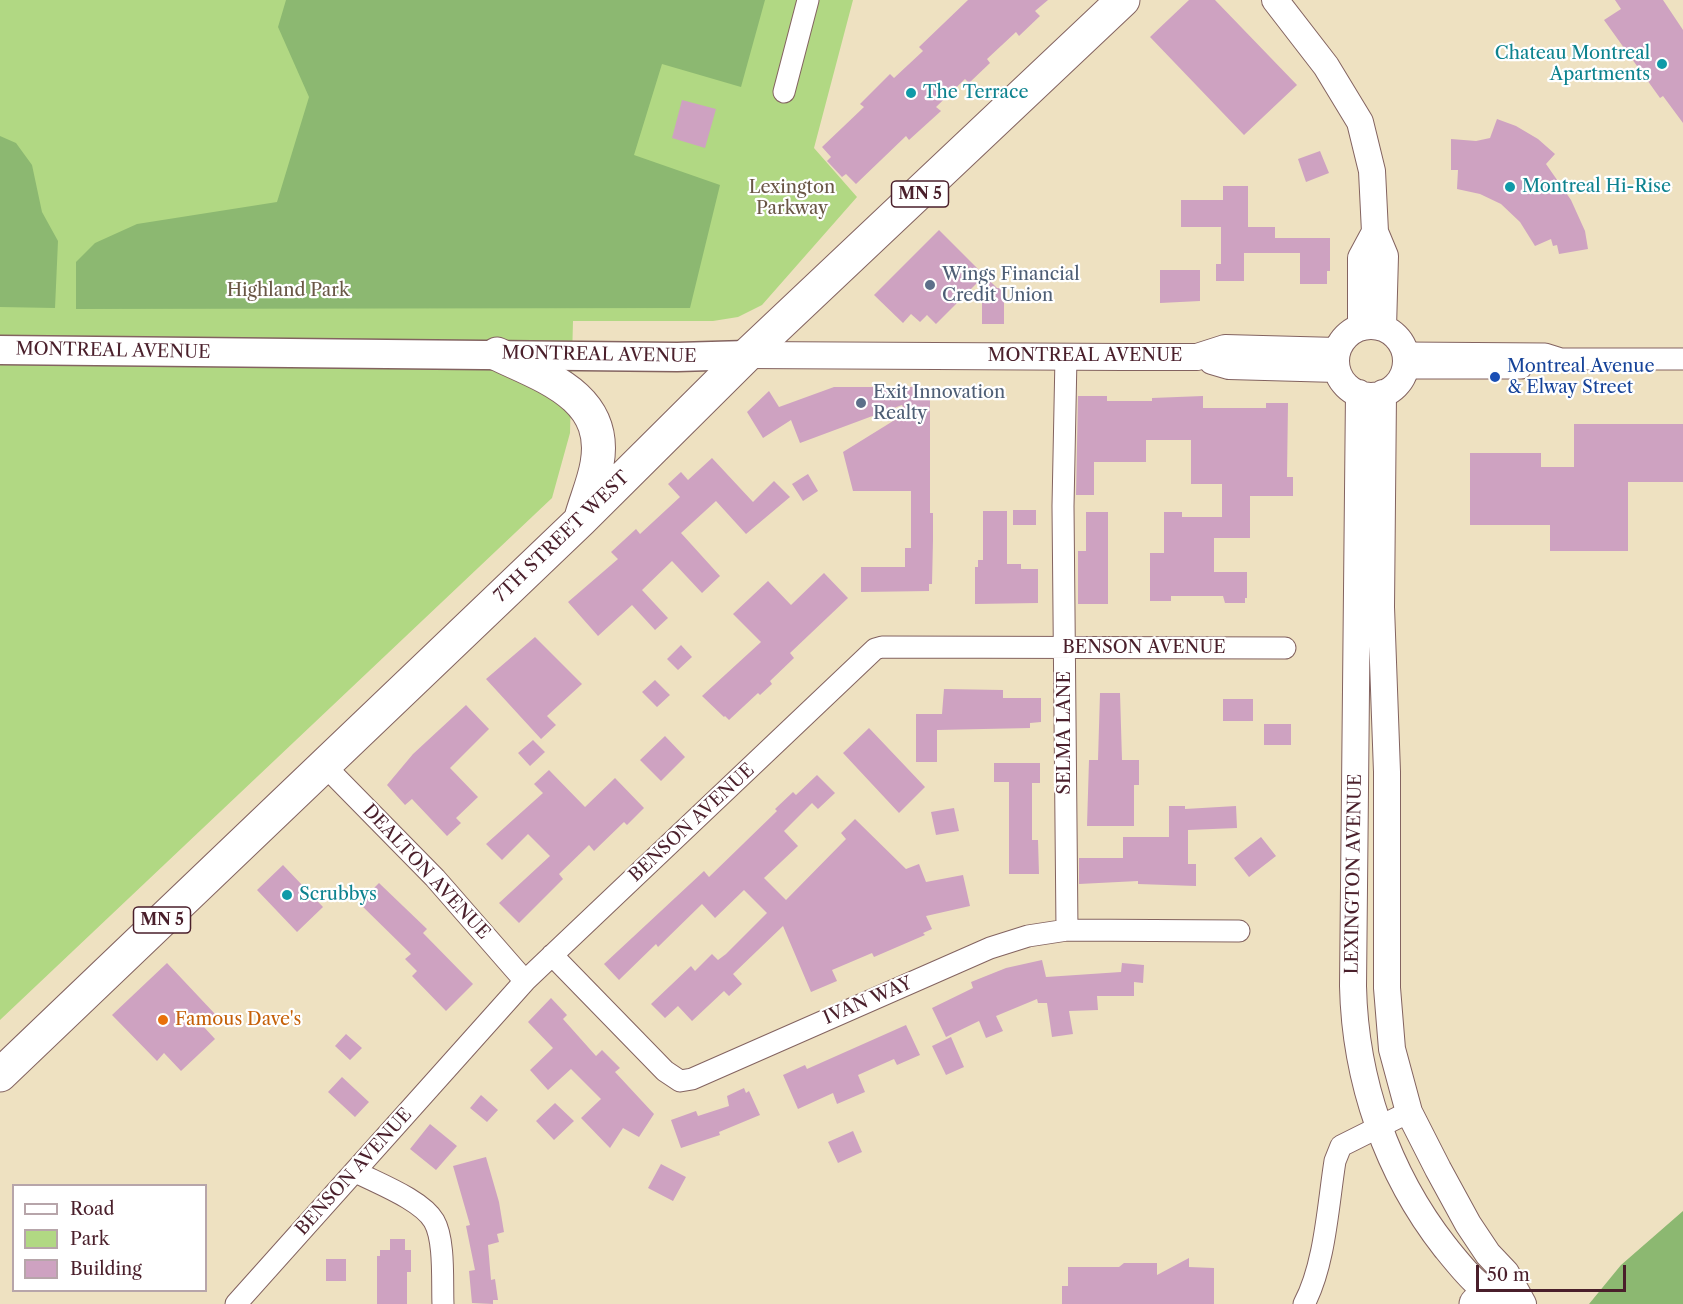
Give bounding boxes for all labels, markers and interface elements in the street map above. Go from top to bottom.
place label: Chateau Montreal Apartments [1495,43,1650,86]
marker: Chateau Montreal Apartments [1655,57,1669,71]
place label: The Terrace [923,82,1029,104]
marker: The Terrace [904,86,918,100]
place label: Montreal Hi-Rise [1522,176,1671,198]
park label: Lexington Parkway [749,177,835,219]
marker: Montreal Hi-Rise [1503,180,1517,194]
road number: MN 5 [892,181,948,207]
place label: Wings Financial Credit Union [942,264,1080,306]
marker: Wings Financial Credit Union [923,278,937,292]
park label: Highland Park [227,280,349,302]
street label: MONTREAL AVENUE [15,338,211,364]
street label: MONTREAL AVENUE [501,342,697,368]
street label: MONTREAL AVENUE [987,345,1183,367]
place label: Montreal Avenue & Elway Street [1507,356,1654,398]
marker: Montreal Avenue & Elway Street [1488,370,1502,384]
place label: Exit Innovation Realty [873,382,1005,424]
marker: Exit Innovation Realty [854,396,868,410]
street label: 7TH STREET WEST [490,467,634,607]
street label: BENSON AVENUE [1062,637,1226,659]
street label: SELMA LANE [1054,671,1076,795]
street label: BENSON AVENUE [625,759,759,887]
street label: LEXINGTON AVENUE [1341,773,1367,975]
street label: DEALTON AVENUE [358,800,494,944]
place label: Scrubbys [299,884,377,906]
marker: Scrubbys [280,888,294,902]
road number: MN 5 [134,907,190,933]
street label: IVAN WAY [820,973,916,1029]
place label: Famous Dave's [175,1009,301,1031]
marker: Famous Dave's [156,1013,170,1027]
street label: BENSON AVENUE [291,1104,417,1240]
legend [12,1184,207,1292]
text: Road [70,1198,115,1220]
text: Park [70,1228,109,1250]
scale bar [1479,1253,1629,1291]
text: Building [70,1258,142,1280]
text: 50 m [1487,1264,1530,1286]

